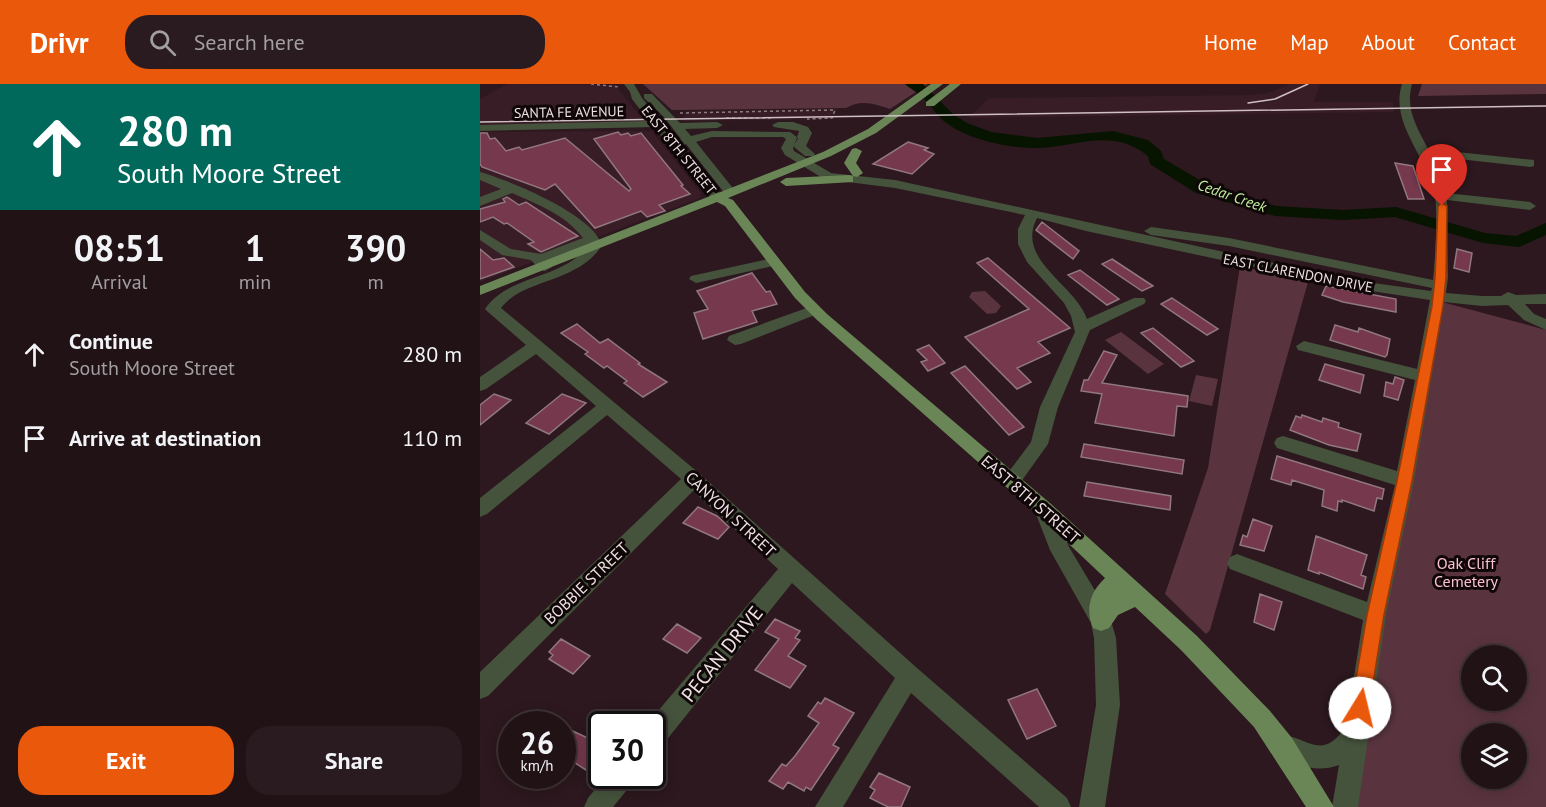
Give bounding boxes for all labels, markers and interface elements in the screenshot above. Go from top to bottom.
search box [125,15,545,69]
text: Drivr [30,24,89,61]
icon: search [146,26,179,59]
text: Search here [194,28,305,56]
text: Home [1204,29,1257,56]
text: Map [1290,29,1329,56]
text: About [1362,29,1415,56]
text: Contact [1448,29,1516,56]
street label: SANTA FE AVENUE [514,102,624,122]
street label: EAST 8TH STREET [638,102,720,198]
text: 280 m [117,103,233,158]
icon: ahead [18,108,96,186]
pin [1416,144,1467,206]
icon: arrive [1425,153,1458,186]
text: South Moore Street [117,156,341,190]
water label: Cedar Creek [1195,175,1270,217]
text: 08:51 [74,224,165,271]
text: 1 [245,224,265,271]
text: 390 [345,224,406,271]
street label: EAST CLARENDON DRIVE [1222,250,1374,296]
text: Arrival [91,269,147,295]
text: min [239,269,271,295]
text: m [368,269,384,295]
text: Continue [69,327,153,355]
icon: ahead [18,338,51,371]
text: 280 m [402,340,462,368]
text: South Moore Street [69,355,235,381]
icon: arrive [18,422,51,455]
text: Arrive at destination [69,424,261,452]
text: 110 m [402,424,462,452]
street label: EAST 8TH STREET [977,451,1085,547]
street label: CANYON STREET [682,467,780,561]
street label: BOBBIE STREET [540,538,632,628]
park label: Oak Cliff Cemetery [1434,553,1499,591]
street label: PECAN DRIVE [675,601,769,707]
map controls [1461,645,1527,789]
button: search [1461,645,1527,711]
position arrow [1328,676,1392,740]
speed limit sign: 30 [588,711,666,789]
text: 26 [520,723,554,762]
button: layers [1461,723,1527,789]
button: Exit [18,726,234,795]
button: Share [246,726,462,795]
text: km/h [521,756,553,775]

